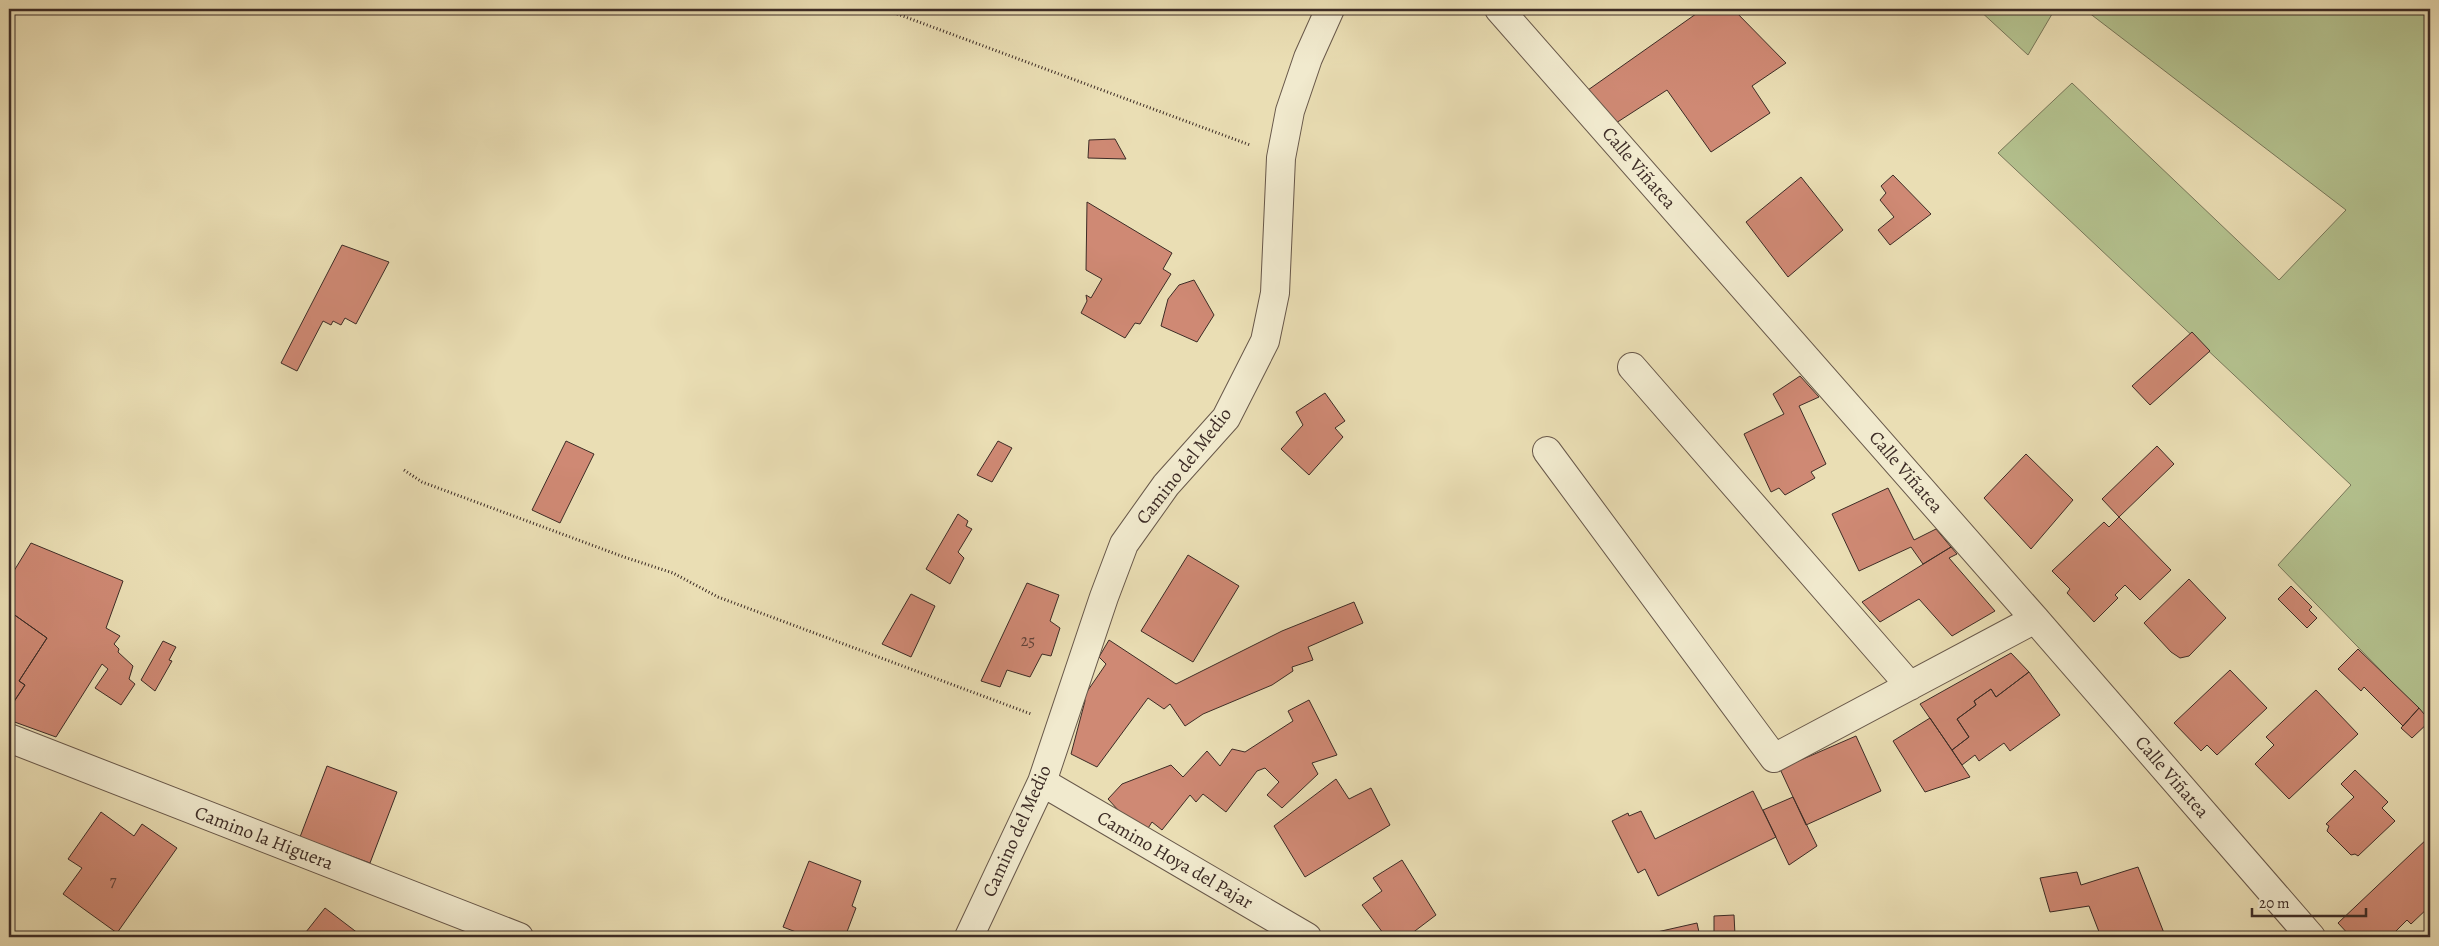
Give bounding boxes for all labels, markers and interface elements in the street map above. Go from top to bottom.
street label: Calle Viñatea [1596,121,1682,215]
street label: Camino del Medio [1130,402,1238,530]
street label: Calle Viñatea [1863,425,1949,519]
house number: 25 [1021,630,1035,652]
street label: Calle Viñatea [2129,730,2215,824]
street label: Camino del Medio [976,761,1058,901]
street label: Camino la Higuera [191,800,337,876]
street label: Camino Hoya del Pajar [1092,805,1258,915]
house number: 7 [110,870,117,892]
scale bar [2252,886,2365,918]
text: 20 m [2259,893,2290,913]

